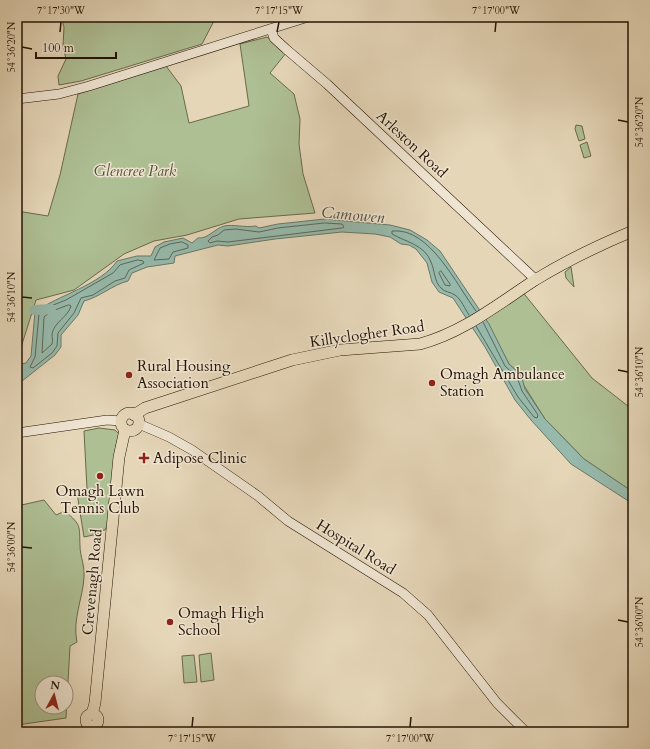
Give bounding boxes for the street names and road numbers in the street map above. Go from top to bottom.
street label: Arleston Road [372,106,452,182]
street label: Killyclogher Road [308,316,426,352]
street label: Hospital Road [313,515,399,579]
street label: Crevenagh Road [77,528,107,636]

